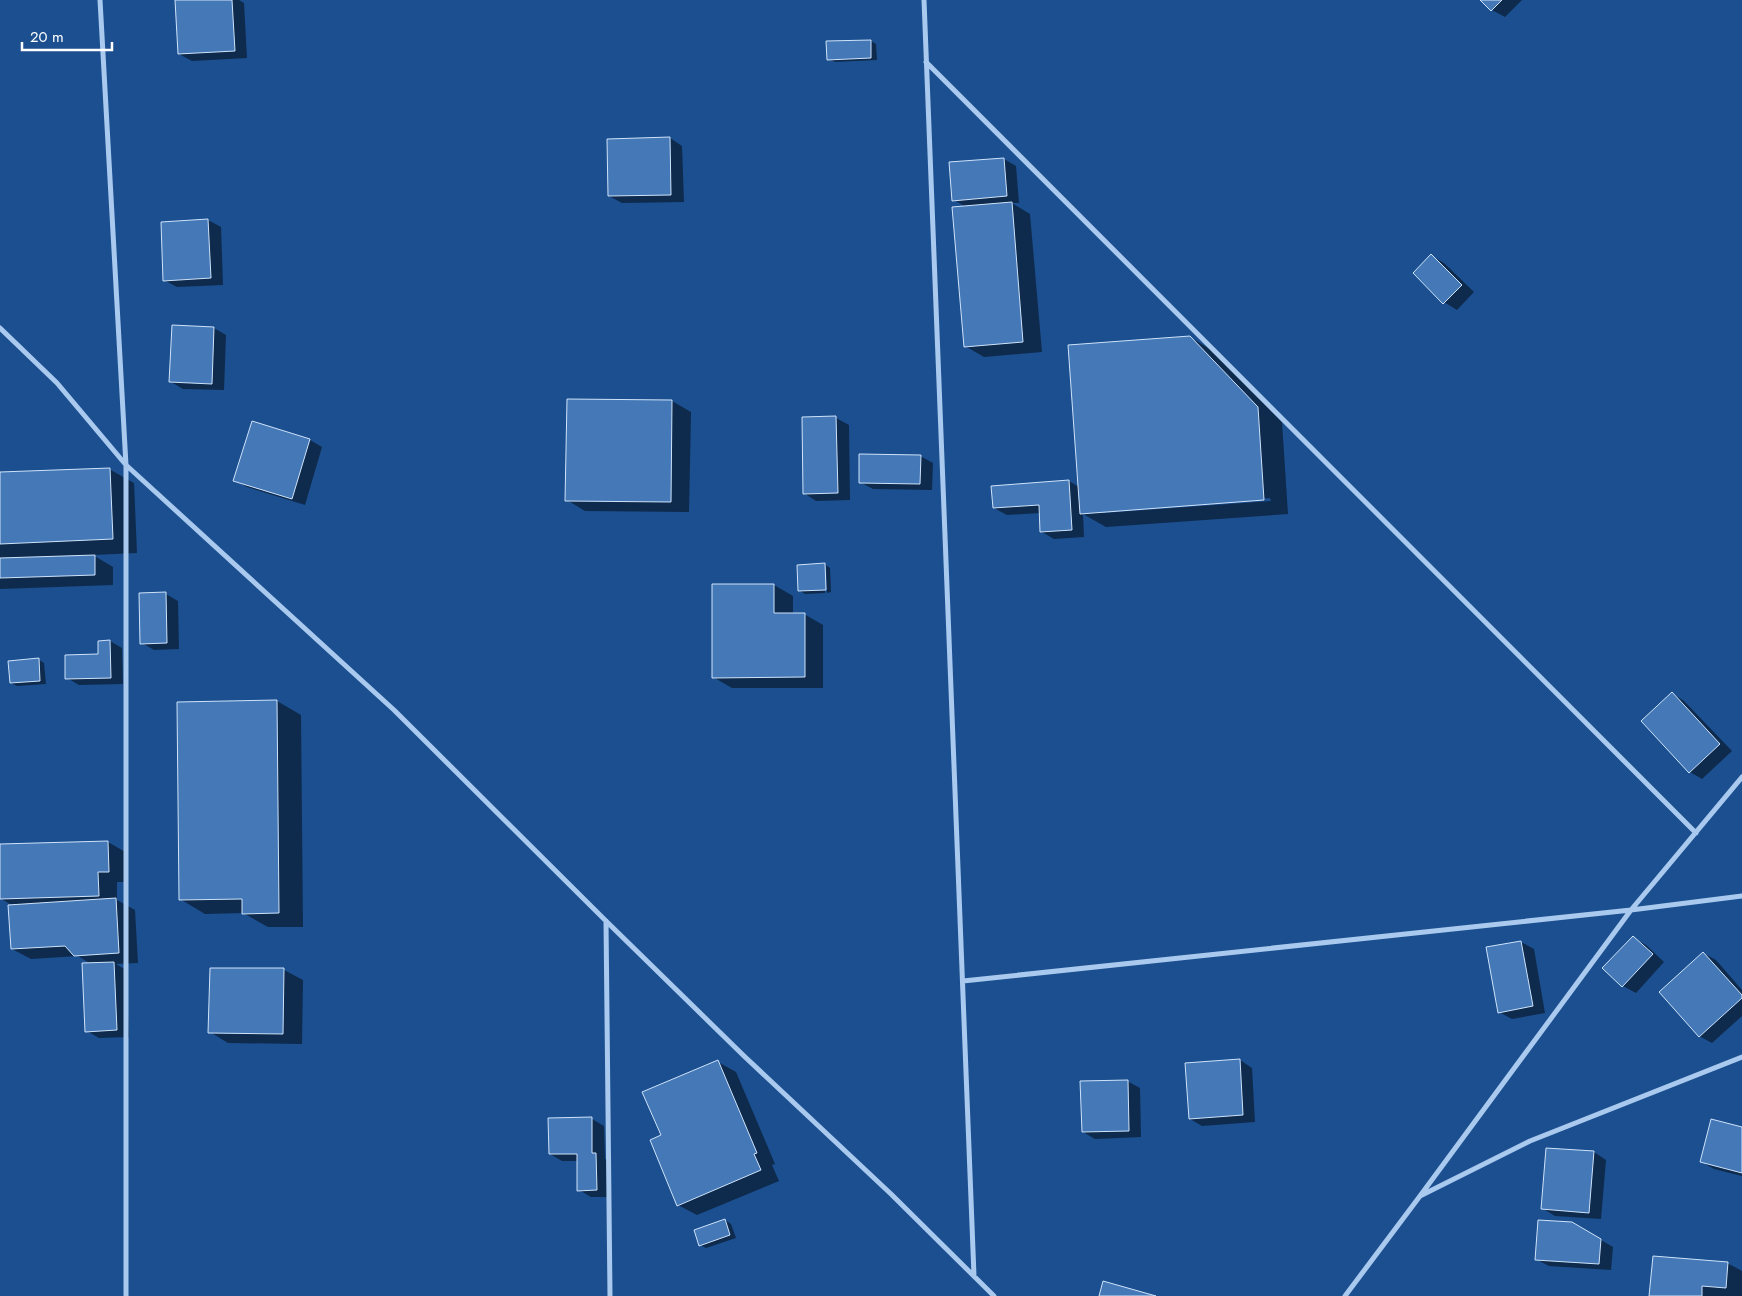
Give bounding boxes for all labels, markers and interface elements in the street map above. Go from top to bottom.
scale bar [22,20,112,52]
text: 20 m [30,26,64,48]

